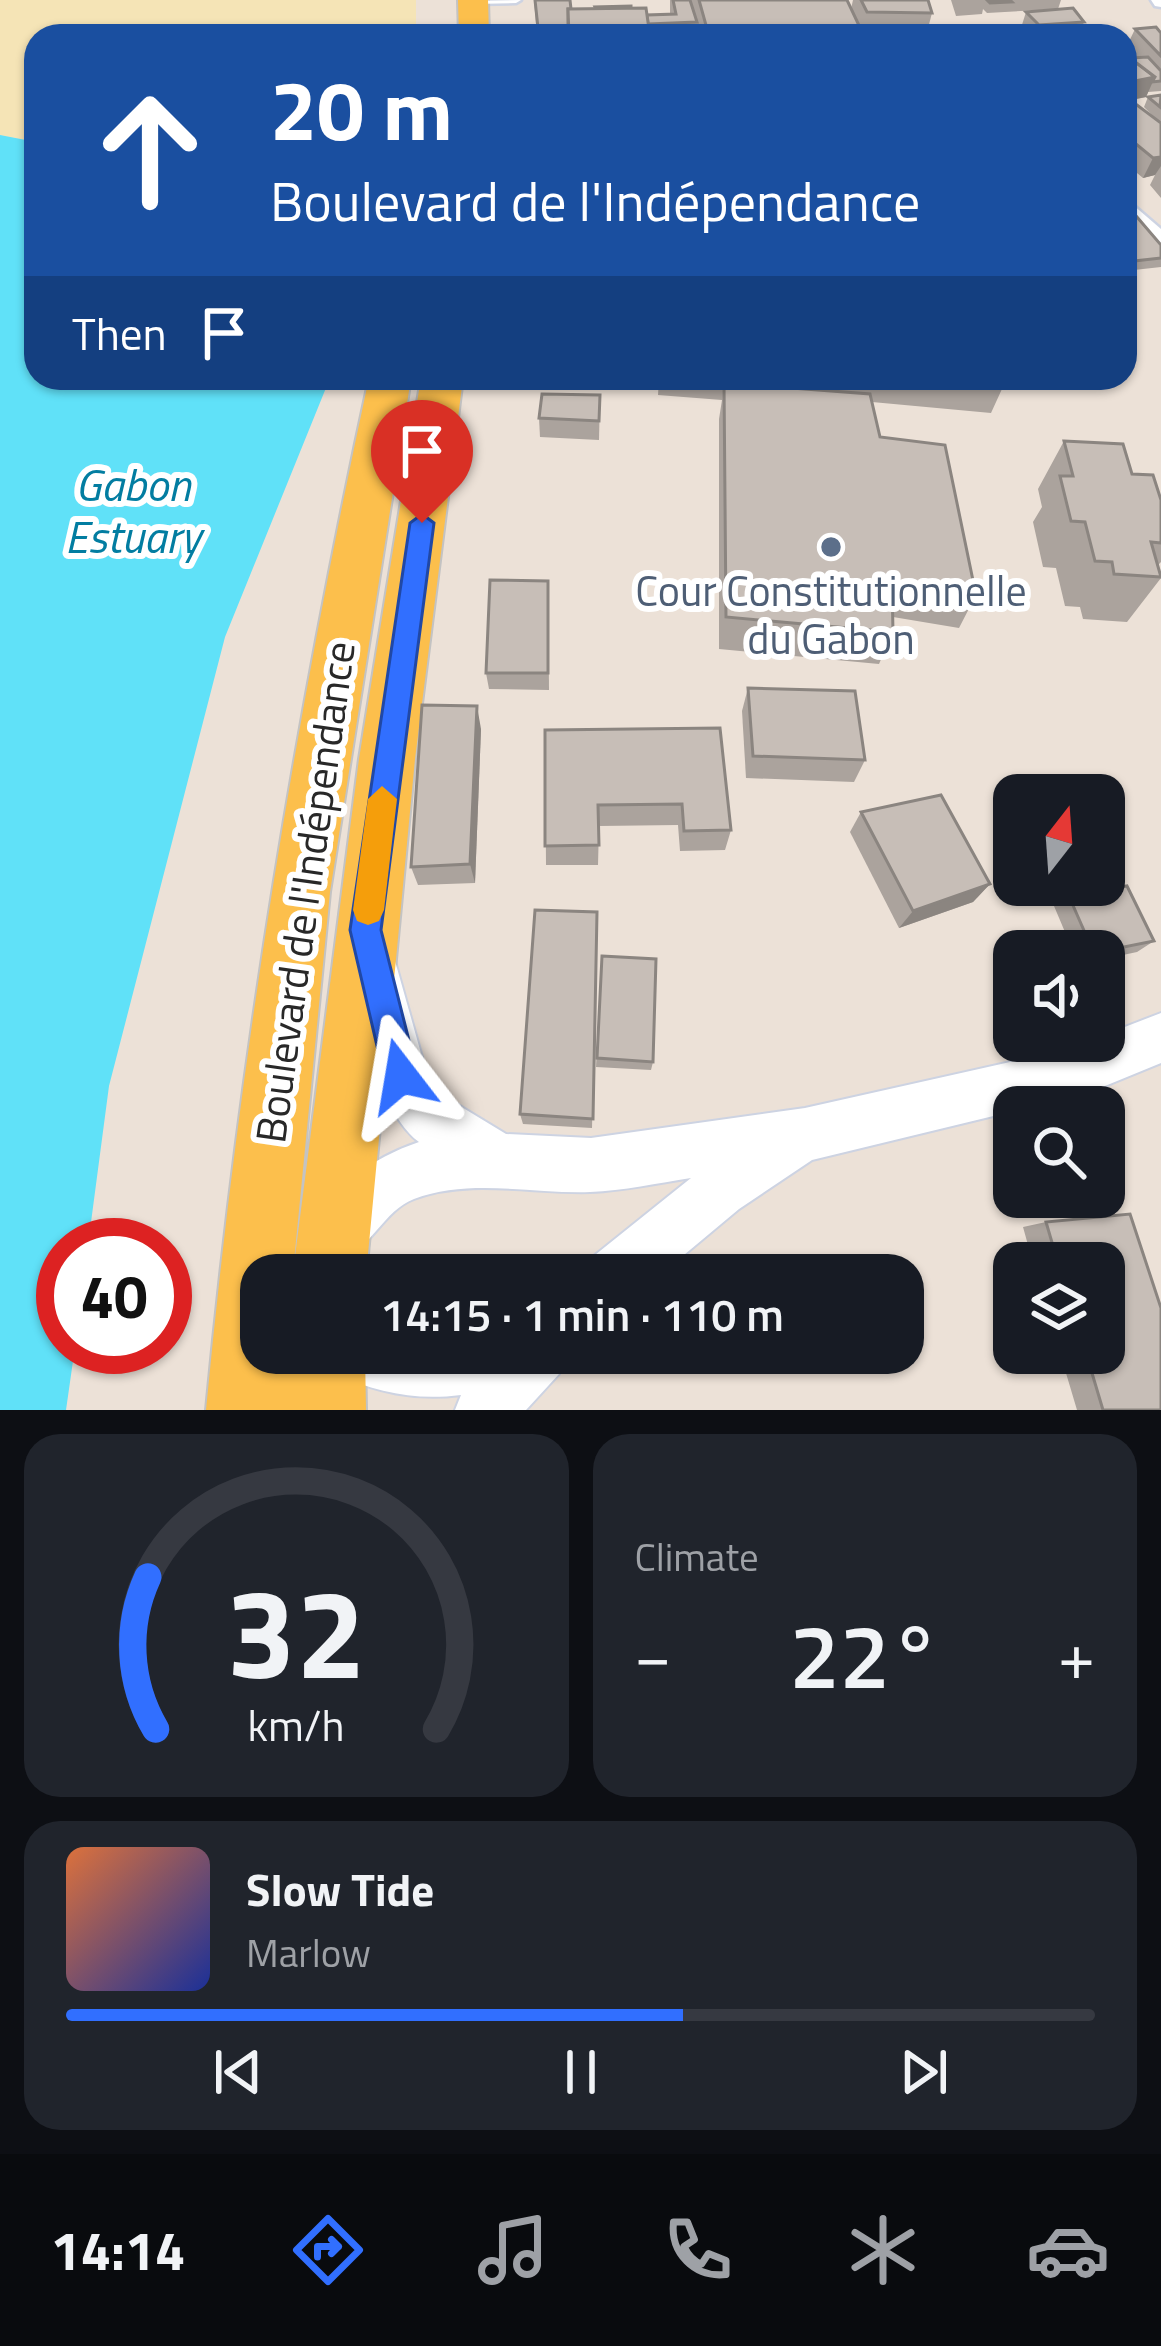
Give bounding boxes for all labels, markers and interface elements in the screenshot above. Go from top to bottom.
text: 20 m [270,45,453,173]
icon: ahead [72,72,228,228]
text: Boulevard de l'Indépendance [270,160,920,242]
text: Then [72,299,167,367]
icon: arrive [191,300,257,366]
pin [371,400,473,523]
icon: arrive [389,418,455,484]
water label: Gabon Estuary [65,450,206,570]
marker: Cour Constitutionnelle du Gabon [818,534,844,560]
place label: Cour Constitutionnelle du Gabon [635,558,1027,670]
street label: Boulevard de l'Indépendance [237,637,371,1147]
north arrow [993,774,1125,906]
map controls [993,774,1125,1374]
button: sound [993,930,1125,1062]
position arrow [338,1013,464,1139]
button: search [993,1086,1125,1218]
speed limit sign: 40 [36,1218,192,1374]
button: layers [993,1242,1125,1374]
text: 14:15 · 1 min · 110 m [380,1280,784,1348]
text: Climate [635,1527,759,1586]
text: 32 [226,1537,366,1726]
text: 22° [789,1586,940,1723]
text: − [635,1604,671,1705]
text: + [1058,1604,1095,1705]
text: km/h [248,1691,345,1757]
text: Slow Tide [246,1855,434,1923]
text: Marlow [246,1923,371,1982]
icon: previous [205,2039,271,2105]
icon: pause [548,2039,614,2105]
icon: next [891,2039,957,2105]
icon: directions [286,2208,370,2292]
icon: music [471,2208,555,2292]
icon: phone [656,2208,740,2292]
icon: climate [841,2208,925,2292]
icon: car [1026,2208,1110,2292]
text: 14:14 [51,2209,185,2291]

